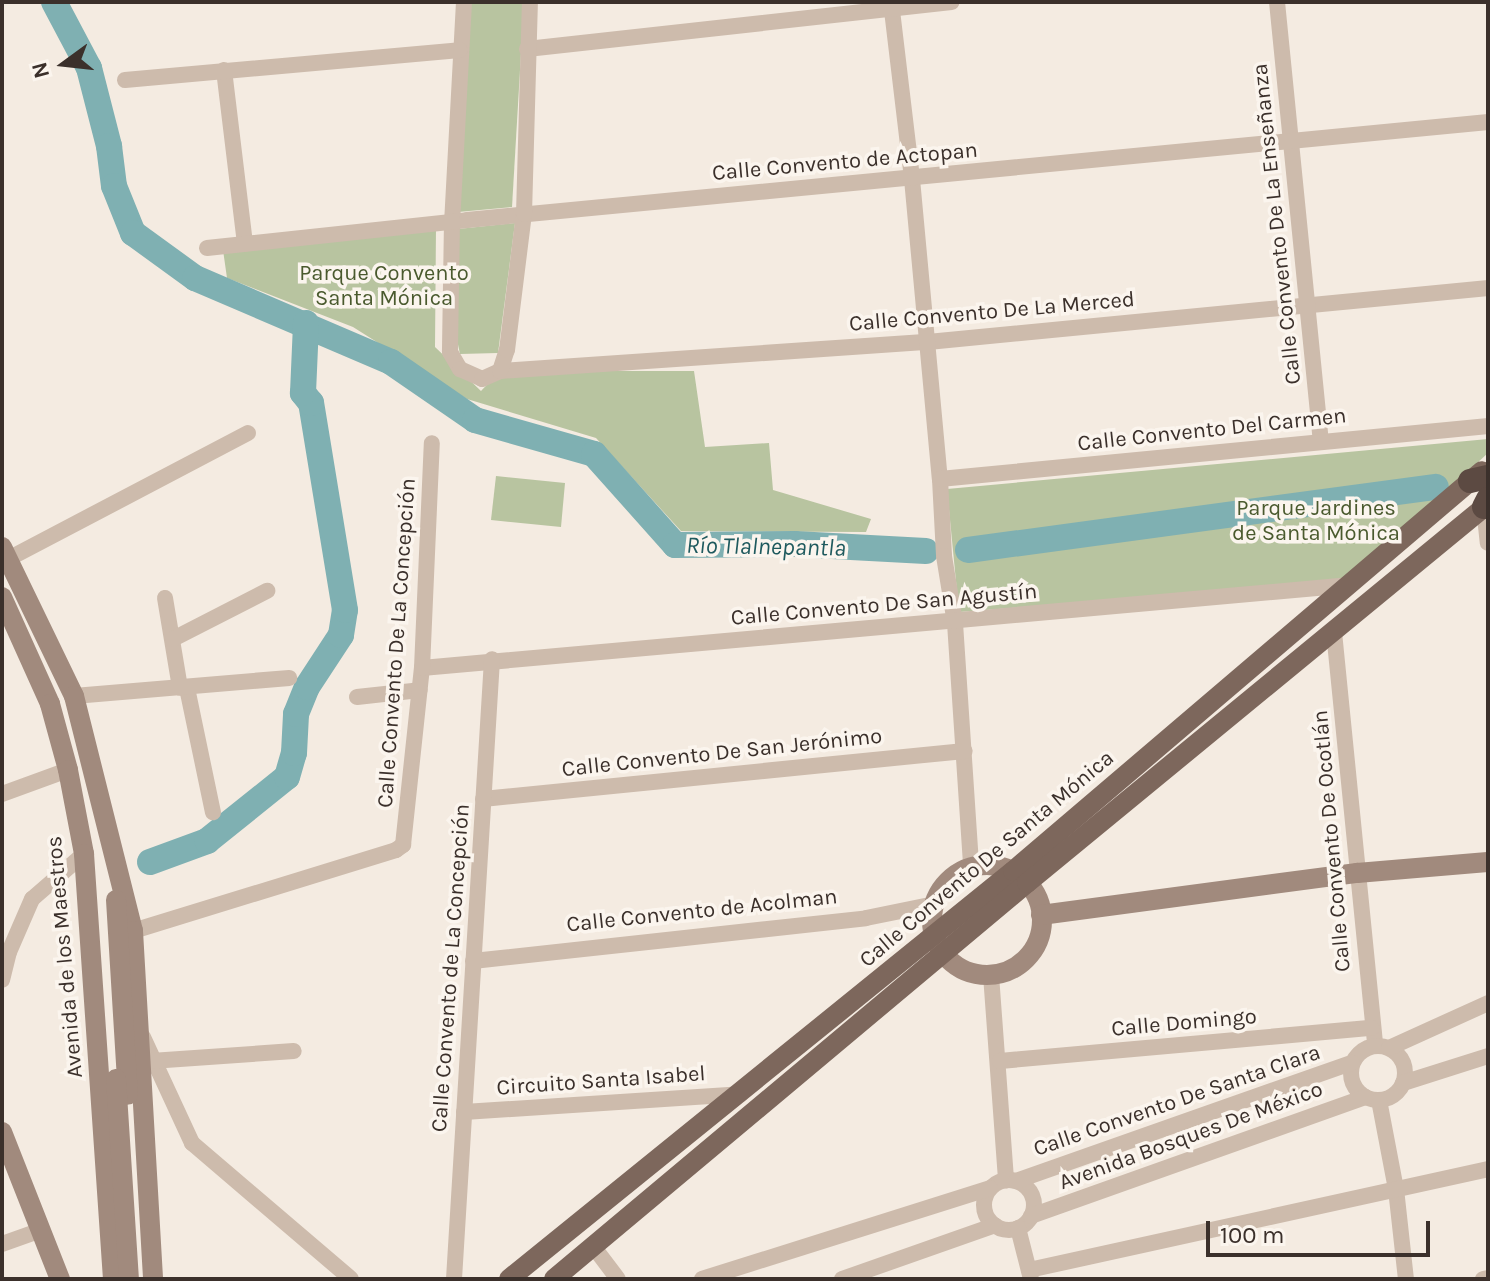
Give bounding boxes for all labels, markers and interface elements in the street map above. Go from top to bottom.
north arrow [24,24,104,104]
text: N [26,59,55,81]
street label: Calle Convento De La Enseñanza [1247,62,1307,386]
street label: Calle Convento de Actopan [711,137,979,187]
park label: Parque Convento Santa Mónica [299,260,469,312]
street label: Calle Convento De La Merced [848,286,1136,338]
street label: Calle Convento Del Carmen [1076,403,1348,457]
street label: Calle Convento De La Concepción [372,477,422,809]
park label: Parque Jardines de Santa Mónica [1232,495,1400,546]
water label: Río Tlalnepantla [686,531,846,563]
street label: Calle Convento De San Agustín [730,578,1038,632]
street label: Calle Convento De Ocotlán [1307,709,1357,973]
street label: Calle Convento De San Jerónimo [561,723,883,783]
street label: Calle Convento De Santa Mónica [855,745,1119,973]
street label: Calle Convento de La Concepción [426,803,476,1133]
street label: Avenida de los Maestros [41,835,89,1079]
street label: Calle Convento de Acolman [565,884,839,938]
street label: Calle Domingo [1110,1003,1258,1043]
street label: Calle Convento De Santa Clara [1030,1039,1324,1163]
street label: Circuito Santa Isabel [496,1061,706,1101]
street label: Avenida Bosques De México [1056,1076,1326,1196]
scale bar [1210,1205,1434,1255]
text: 100 m [1220,1221,1285,1249]

